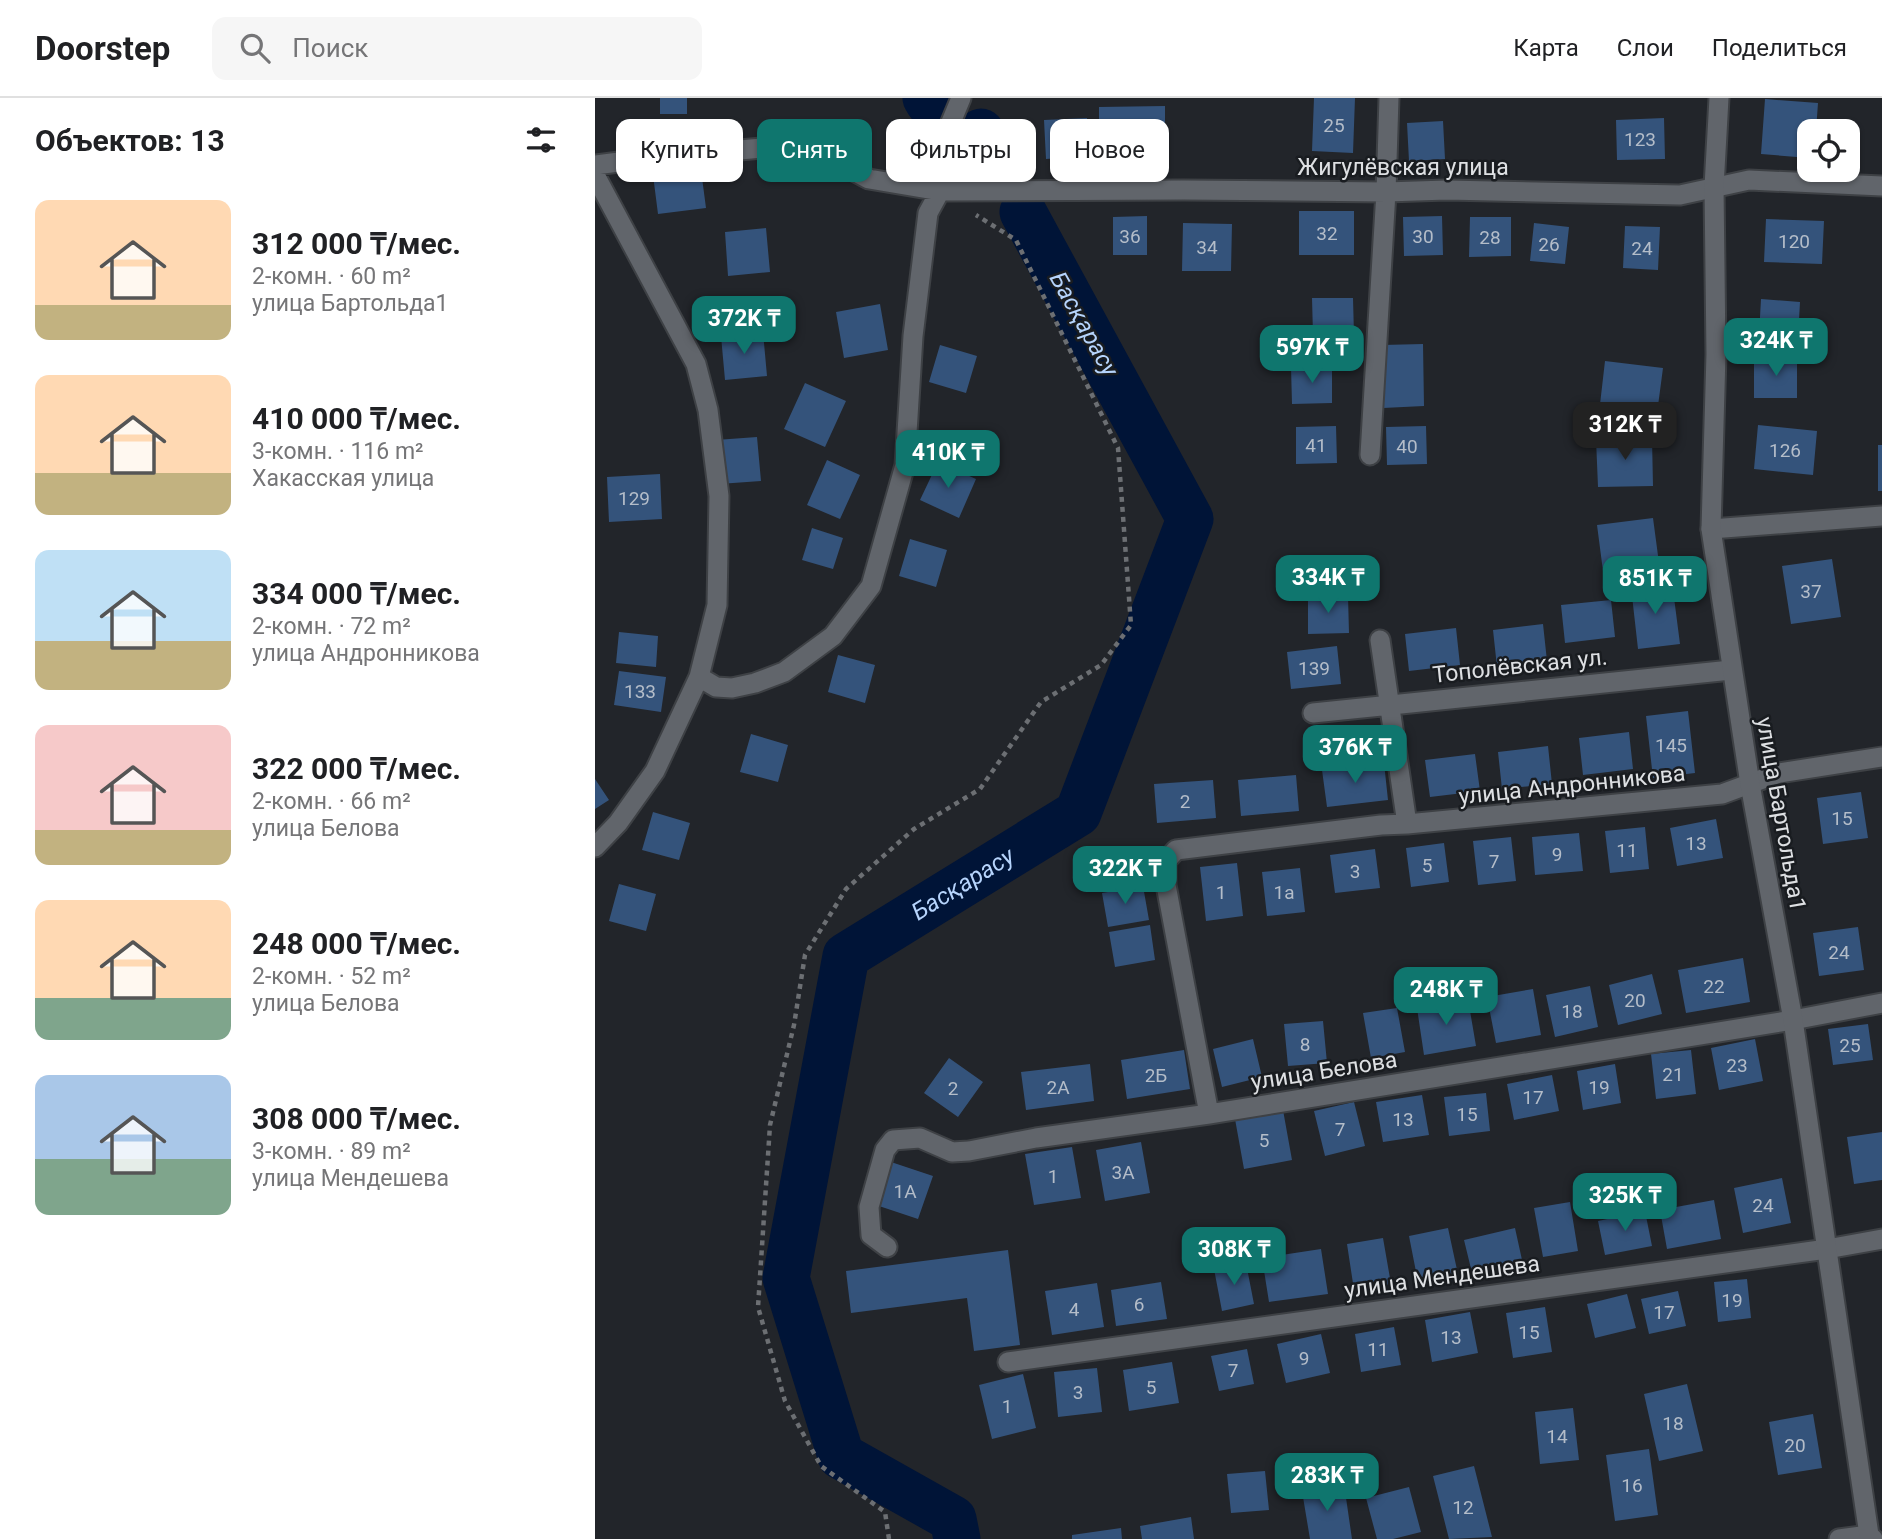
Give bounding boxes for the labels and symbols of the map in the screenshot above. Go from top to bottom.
house number: 25 [1323,114,1345,137]
house number: 123 [1624,128,1656,151]
street label: Жигулёвская улица [1297,154,1509,181]
house number: 32 [1316,222,1338,245]
house number: 36 [1119,225,1141,248]
house number: 30 [1412,225,1434,248]
house number: 28 [1479,226,1501,249]
house number: 120 [1778,230,1810,253]
house number: 26 [1538,233,1560,256]
house number: 34 [1196,236,1218,259]
house number: 24 [1631,237,1653,260]
water label: Басқарасу [1044,267,1125,382]
pin: 372K ₸ [687,296,801,356]
pin: 324K ₸ [1719,318,1833,378]
pin: 597K ₸ [1255,326,1369,385]
pin: 312K ₸ [1568,402,1682,462]
pin: 410K ₸ [891,430,1005,490]
house number: 41 [1305,434,1327,457]
house number: 40 [1396,435,1418,458]
house number: 126 [1769,439,1801,462]
house number: 129 [618,487,650,510]
pin: 334K ₸ [1271,556,1385,615]
pin: 851K ₸ [1598,556,1712,616]
house number: 37 [1800,580,1822,603]
street label: Тополёвская ул. [1431,643,1609,689]
house number: 139 [1298,657,1330,680]
house number: 133 [624,680,656,703]
street label: улица Бартольда1 [1751,715,1811,913]
pin: 376K ₸ [1298,726,1412,785]
house number: 145 [1655,734,1687,757]
street label: улица Андронникова [1457,760,1687,810]
house number: 2 [1180,790,1190,813]
house number: 15 [1831,807,1853,830]
house number: 13 [1685,832,1707,855]
house number: 11 [1616,839,1638,862]
water label: Басқарасу [906,841,1020,926]
house number: 9 [1552,843,1562,866]
pin: 322K ₸ [1068,846,1182,906]
house number: 7 [1489,850,1499,873]
house number: 5 [1422,854,1432,877]
house number: 3 [1350,860,1360,883]
house number: 1 [1216,881,1226,904]
house number: 1а [1273,881,1295,904]
house number: 24 [1828,941,1850,964]
pin: 248K ₸ [1389,968,1503,1027]
house number: 22 [1703,975,1725,998]
house number: 20 [1624,989,1646,1012]
house number: 18 [1561,1000,1583,1023]
house number: 8 [1300,1033,1310,1056]
house number: 25 [1839,1034,1861,1057]
street label: улица Белова [1249,1046,1399,1096]
house number: 23 [1726,1054,1748,1077]
house number: 21 [1662,1063,1684,1086]
house number: 2Б [1145,1064,1167,1087]
house number: 2А [1046,1076,1070,1099]
house number: 19 [1588,1076,1610,1099]
house number: 2 [948,1077,958,1100]
house number: 17 [1522,1086,1544,1109]
house number: 15 [1456,1103,1478,1126]
house number: 13 [1392,1108,1414,1131]
house number: 7 [1335,1118,1345,1141]
house number: 5 [1259,1129,1269,1152]
house number: 3А [1111,1161,1135,1184]
house number: 1 [1048,1165,1058,1188]
pin: 325K ₸ [1568,1174,1682,1233]
house number: 1А [893,1180,917,1203]
house number: 24 [1752,1194,1774,1217]
pin: 308K ₸ [1177,1228,1291,1287]
street label: улица Мендешева [1343,1250,1541,1304]
house number: 19 [1721,1289,1743,1312]
house number: 6 [1134,1293,1144,1316]
house number: 4 [1069,1298,1080,1321]
house number: 17 [1653,1301,1675,1324]
house number: 15 [1518,1321,1540,1344]
house number: 13 [1440,1326,1462,1349]
house number: 11 [1367,1338,1389,1361]
house number: 9 [1299,1347,1309,1370]
house number: 7 [1228,1359,1238,1382]
house number: 5 [1146,1376,1156,1399]
house number: 3 [1073,1381,1083,1404]
house number: 1 [1002,1395,1012,1418]
house number: 18 [1662,1412,1684,1435]
house number: 14 [1546,1425,1568,1448]
house number: 20 [1784,1434,1806,1457]
pin: 283K ₸ [1270,1454,1384,1513]
house number: 16 [1621,1474,1643,1497]
house number: 12 [1452,1496,1474,1519]

